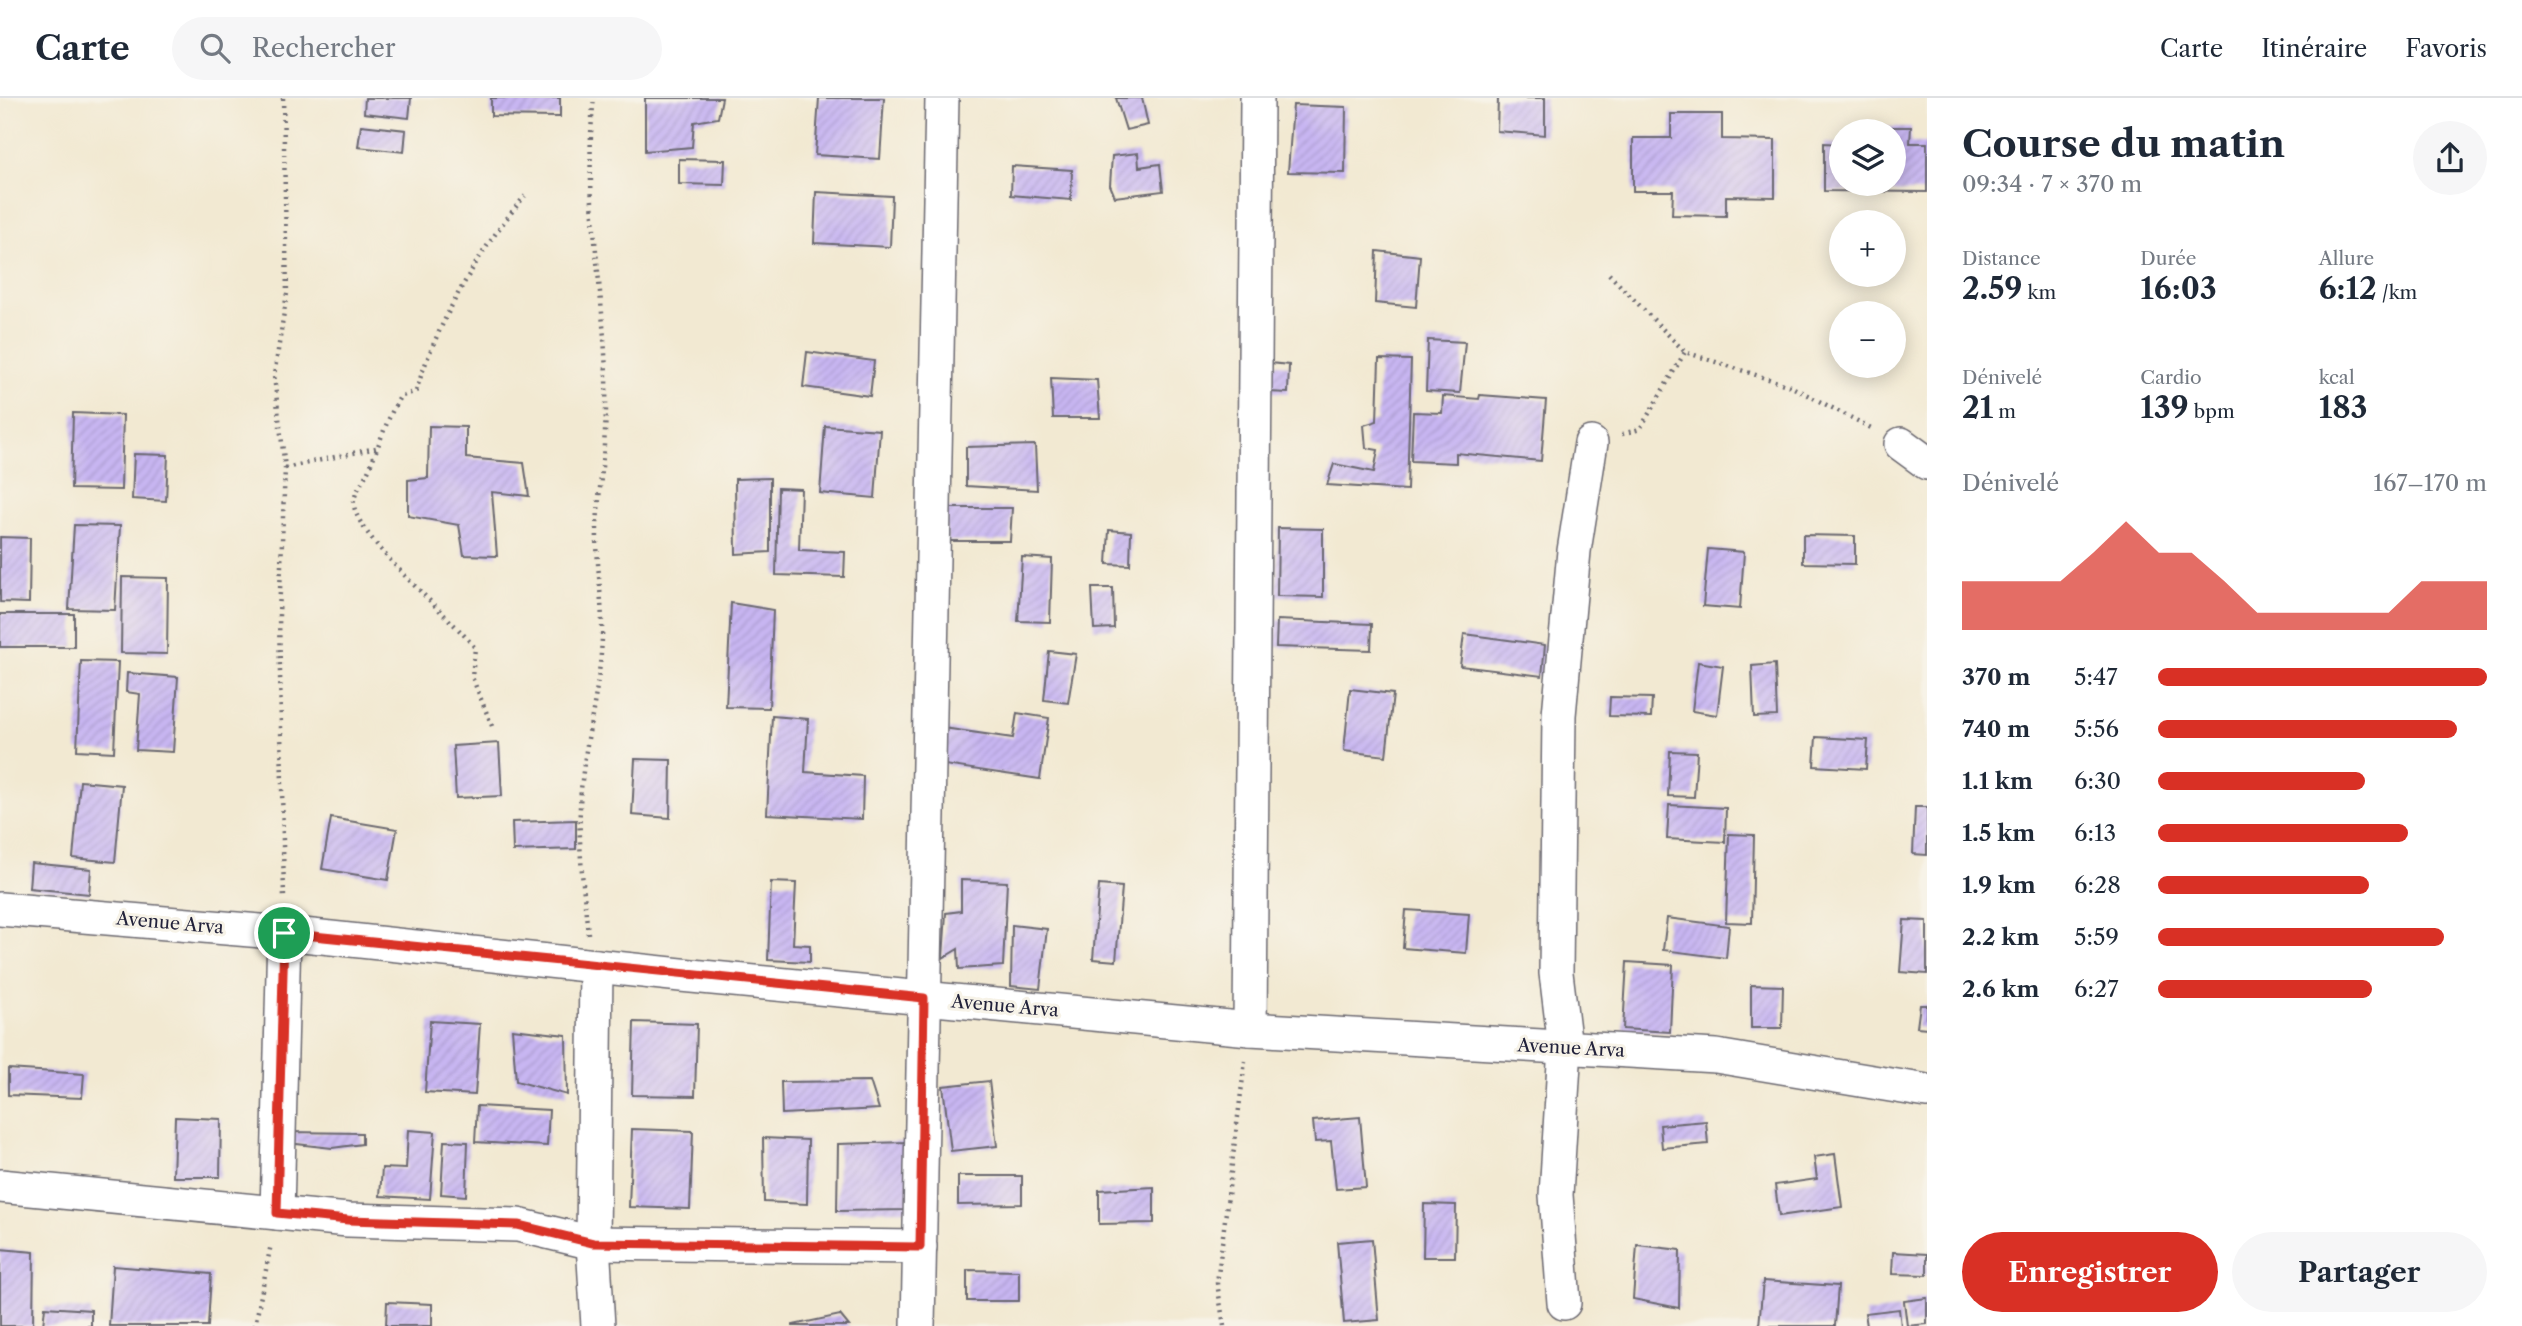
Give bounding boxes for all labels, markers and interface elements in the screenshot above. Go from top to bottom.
search box [172,17,662,80]
text: Carte [35,28,130,69]
icon: search [196,29,234,67]
text: Rechercher [252,32,396,64]
text: Carte [2160,34,2223,63]
text: Itinéraire [2261,34,2367,63]
text: Favoris [2405,34,2487,63]
map controls [1829,119,1906,378]
button: layers [1829,119,1906,196]
text: Course du matin [1962,120,2285,167]
button: share [2413,121,2487,195]
text: 09:34 · 7 × 370 m [1962,170,2142,198]
button: + [1829,210,1906,287]
text: Distance [1962,247,2041,270]
text: Durée [2140,247,2196,270]
text: Allure [2319,247,2374,270]
text: 2.59 [1962,270,2022,307]
text: 16:03 [2140,270,2217,307]
text: 6:12 [2319,270,2377,307]
text: km [2022,281,2056,304]
text: /km [2377,281,2417,304]
button: − [1829,301,1906,378]
text: Dénivelé [1962,366,2042,389]
text: Cardio [2140,366,2202,389]
text: kcal [2319,366,2355,389]
text: 21 [1962,389,1993,426]
text: 139 [2140,389,2189,426]
text: 183 [2319,389,2368,426]
text: m [1993,400,2016,423]
text: bpm [2189,400,2235,423]
text: Dénivelé [1962,469,2059,497]
text: 167–170 m [2373,469,2487,497]
text: 370 m [1962,663,2030,691]
text: 5:47 [2074,663,2118,691]
text: 740 m [1962,715,2030,743]
text: 5:56 [2074,715,2119,743]
text: 1.1 km [1962,767,2033,795]
text: 6:30 [2074,767,2121,795]
text: 1.5 km [1962,819,2035,847]
text: 6:13 [2074,819,2116,847]
text: 1.9 km [1962,871,2036,899]
text: 6:28 [2074,871,2121,899]
pin [254,903,314,963]
street label: Avenue Arva [114,907,225,939]
icon: arrive [265,914,303,952]
text: 2.2 km [1962,923,2039,951]
text: 5:59 [2074,923,2119,951]
text: 2.6 km [1962,975,2040,1003]
text: 6:27 [2074,975,2118,1003]
street label: Avenue Arva [949,990,1060,1022]
street label: Avenue Arva [1516,1034,1626,1062]
button: Enregistrer [1962,1232,2218,1312]
button: Partager [2232,1232,2487,1312]

